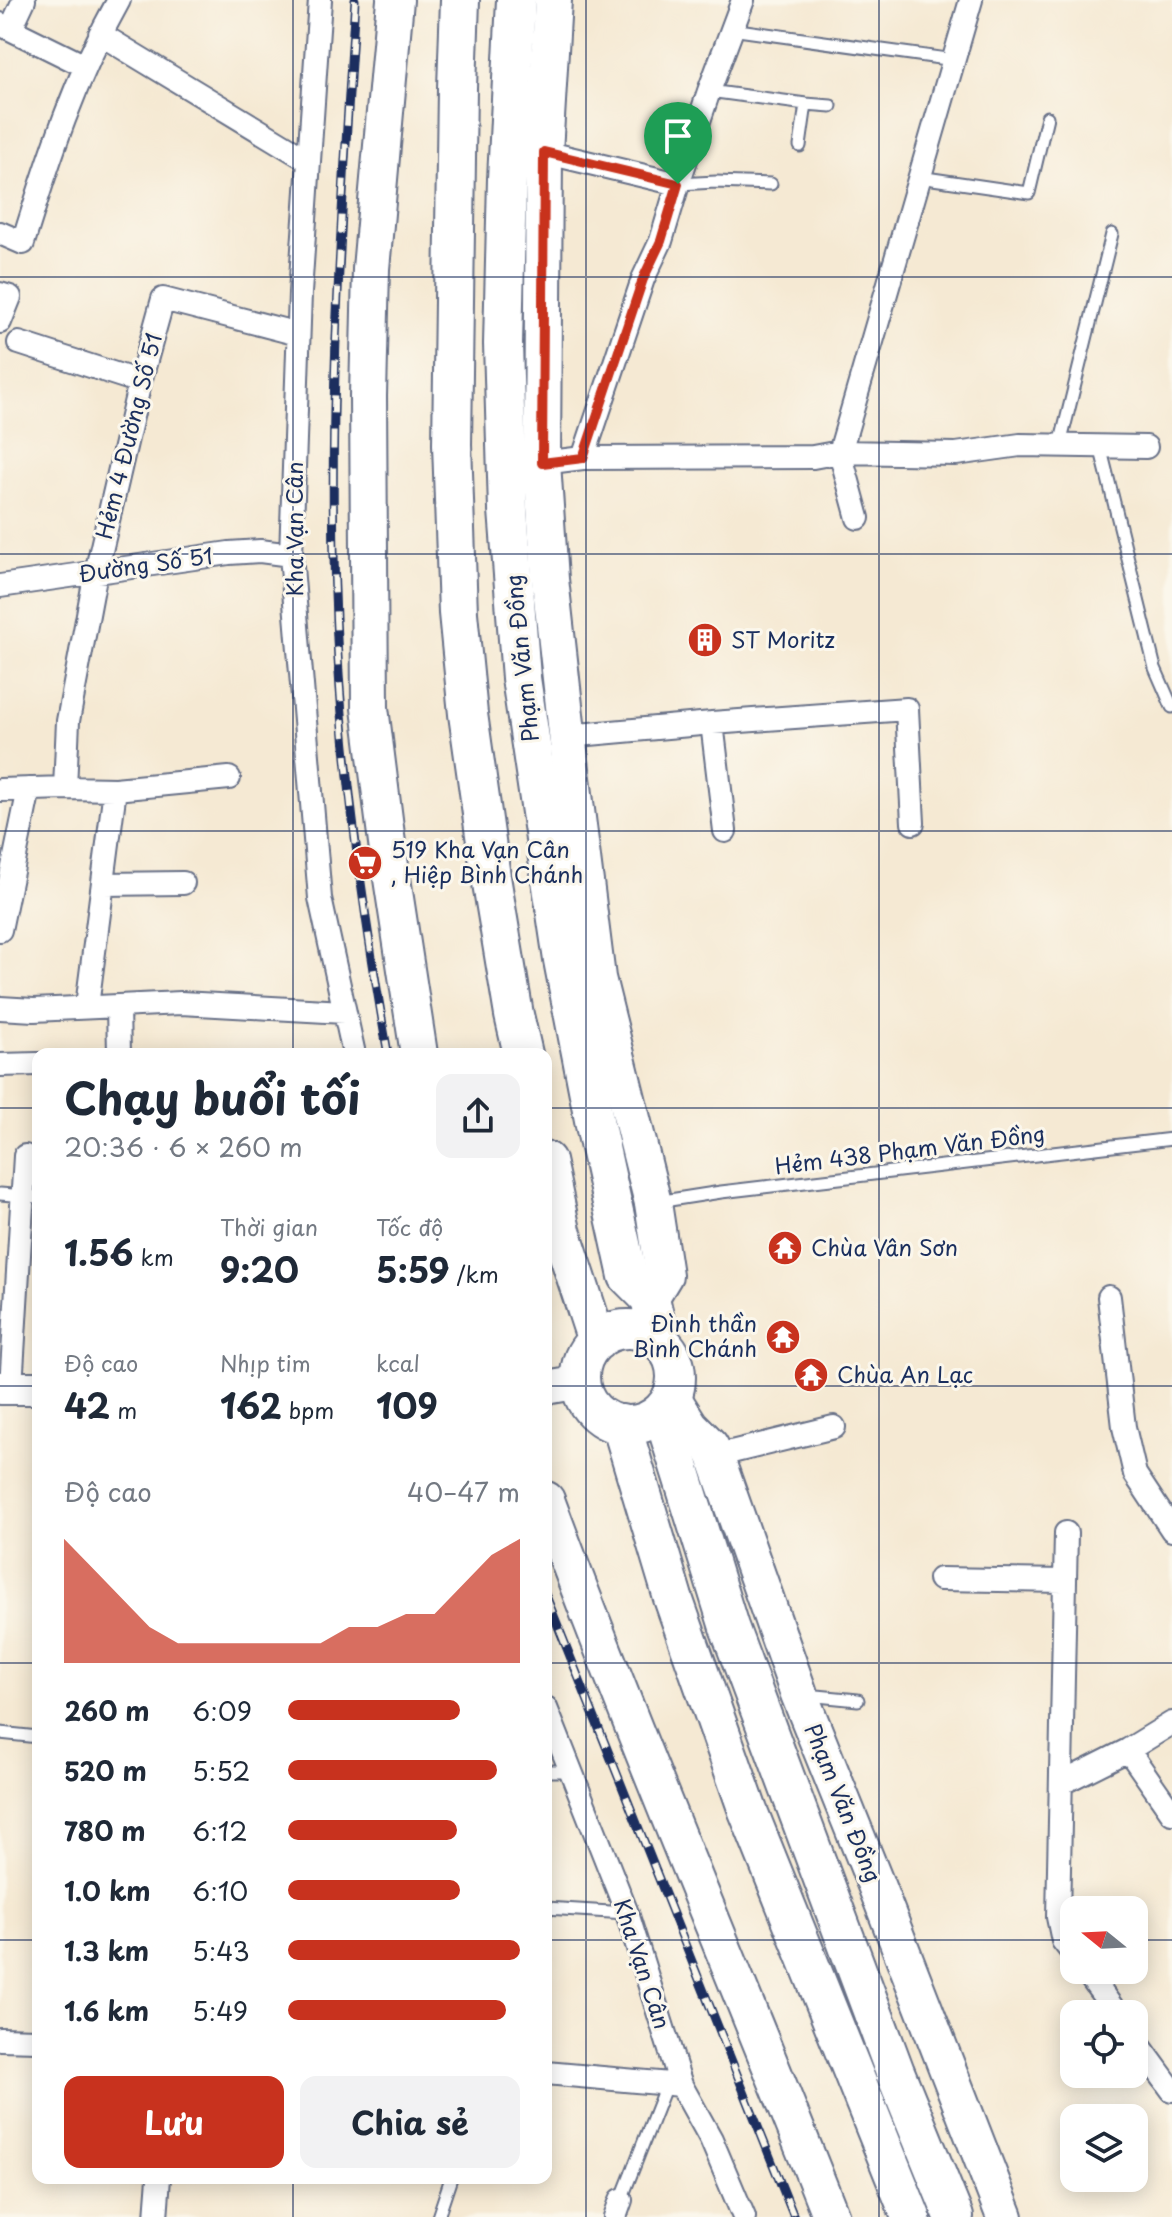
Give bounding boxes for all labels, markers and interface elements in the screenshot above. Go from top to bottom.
pin [644,102,712,184]
icon: arrive [656,114,700,158]
street label: Hẻm 4 Đường Số 51 [86,329,169,542]
street label: Kha Vạn Cân [277,462,310,596]
street label: Đường Số 51 [76,538,215,589]
street label: Phạm Văn Đồng [495,573,546,744]
building icon: ST Moritz [686,621,724,659]
place label: ST Moritz [731,622,835,655]
place label: 519 Kha Vạn Cân , Hiệp Bình Chánh [391,832,583,890]
supermarket icon: 519 Kha Vạn Cân , Hiệp Bình Chánh [346,844,384,882]
text: Chạy buổi tối [64,1064,361,1130]
button: share [436,1074,520,1158]
street label: Hẻm 438 Phạm Văn Đồng [773,1116,1047,1181]
text: 20:36 · 6 × 260 m [64,1127,303,1166]
text: Thời gian [220,1210,318,1243]
text: Tốc độ [376,1210,443,1243]
text: 1.56 [64,1226,133,1278]
temple icon: Chùa Vân Sơn [766,1229,804,1267]
place label: Chùa Vân Sơn [811,1230,958,1263]
text: km [133,1240,174,1273]
text: 9:20 [220,1243,299,1295]
text: 5:59 [376,1243,449,1295]
text: /km [449,1257,499,1290]
place label: Đình thần Bình Chánh [632,1306,757,1364]
temple icon: Đình thần Bình Chánh [764,1318,802,1356]
text: Độ cao [64,1346,138,1379]
text: Nhịp tim [220,1346,311,1379]
text: kcal [376,1346,420,1379]
temple icon: Chùa An Lạc [792,1356,830,1394]
place label: Chùa An Lạc [837,1357,973,1390]
text: 42 [64,1379,110,1431]
text: 162 [220,1379,282,1431]
text: 109 [376,1379,438,1431]
text: m [110,1393,137,1426]
text: bpm [282,1393,334,1426]
text: Độ cao [64,1472,152,1511]
text: 40–47 m [407,1472,520,1511]
text: 260 m [64,1691,150,1730]
text: 6:09 [192,1691,252,1730]
street label: Phạm Văn Đồng [798,1718,891,1887]
text: 520 m [64,1751,147,1790]
text: 5:52 [192,1751,250,1790]
text: 780 m [64,1811,146,1850]
text: 6:12 [192,1811,248,1850]
text: 1.0 km [64,1871,151,1910]
text: 6:10 [192,1871,248,1910]
street label: Kha Vạn Cân [607,1894,680,2033]
north arrow [1060,1896,1148,1984]
map controls [1060,1896,1148,2192]
text: 1.3 km [64,1931,149,1970]
text: 5:43 [192,1931,250,1970]
text: 1.6 km [64,1991,149,2030]
text: 5:49 [192,1991,248,2030]
button: locate [1060,2000,1148,2088]
button: Lưu [64,2076,284,2168]
button: Chia sẻ [300,2076,520,2168]
button: layers [1060,2104,1148,2192]

